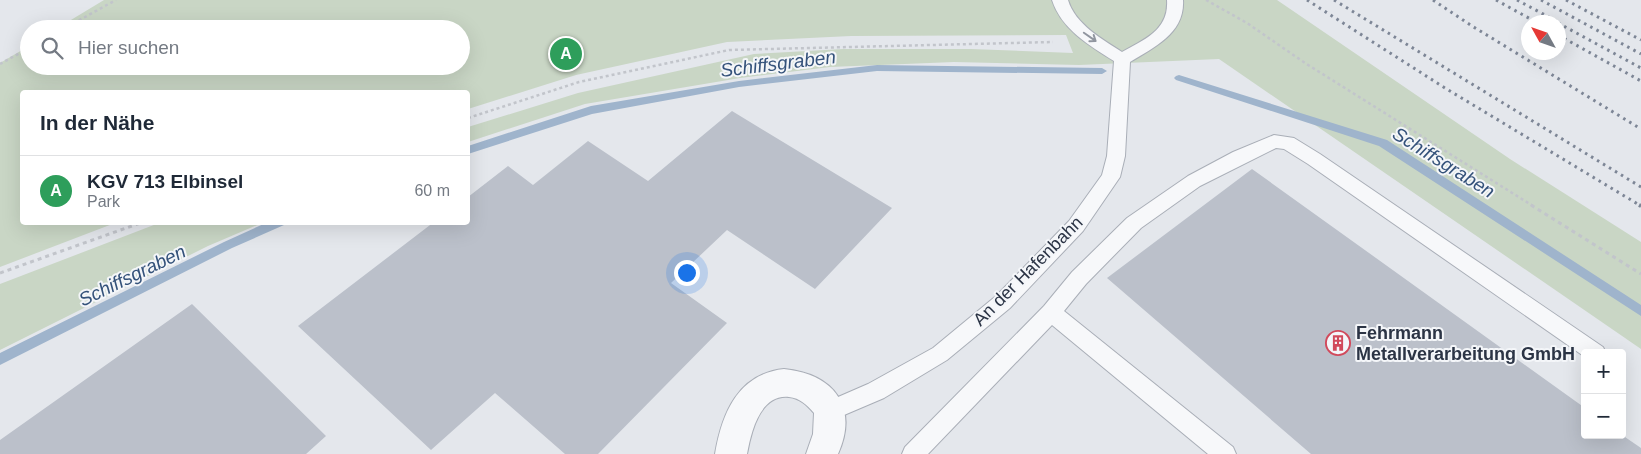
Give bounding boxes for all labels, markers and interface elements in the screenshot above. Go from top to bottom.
north arrow [1521,15,1566,60]
search box [20,20,470,75]
one-way arrow [1083,32,1097,42]
icon: search [38,34,66,62]
pin: A [550,35,582,73]
text: Hier suchen [78,37,179,58]
water label: Schiffsgraben [719,46,837,81]
text: In der Nähe [40,111,154,134]
water label: Schiffsgraben [1389,123,1499,202]
text: KGV 713 Elbinsel [87,171,243,192]
text: A [50,182,62,199]
text: 60 m [414,182,450,199]
text: Park [87,193,120,210]
street label: An der Hafenbahn [969,212,1087,330]
water label: Schiffsgraben [75,241,189,310]
your location [674,260,700,286]
place label: Fehrmann Metallverarbeitung GmbH [1356,323,1575,364]
building icon: Fehrmann Metallverarbeitung GmbH [1325,330,1351,356]
map controls [1581,349,1626,439]
button: + [1581,349,1626,394]
button: − [1581,394,1626,439]

